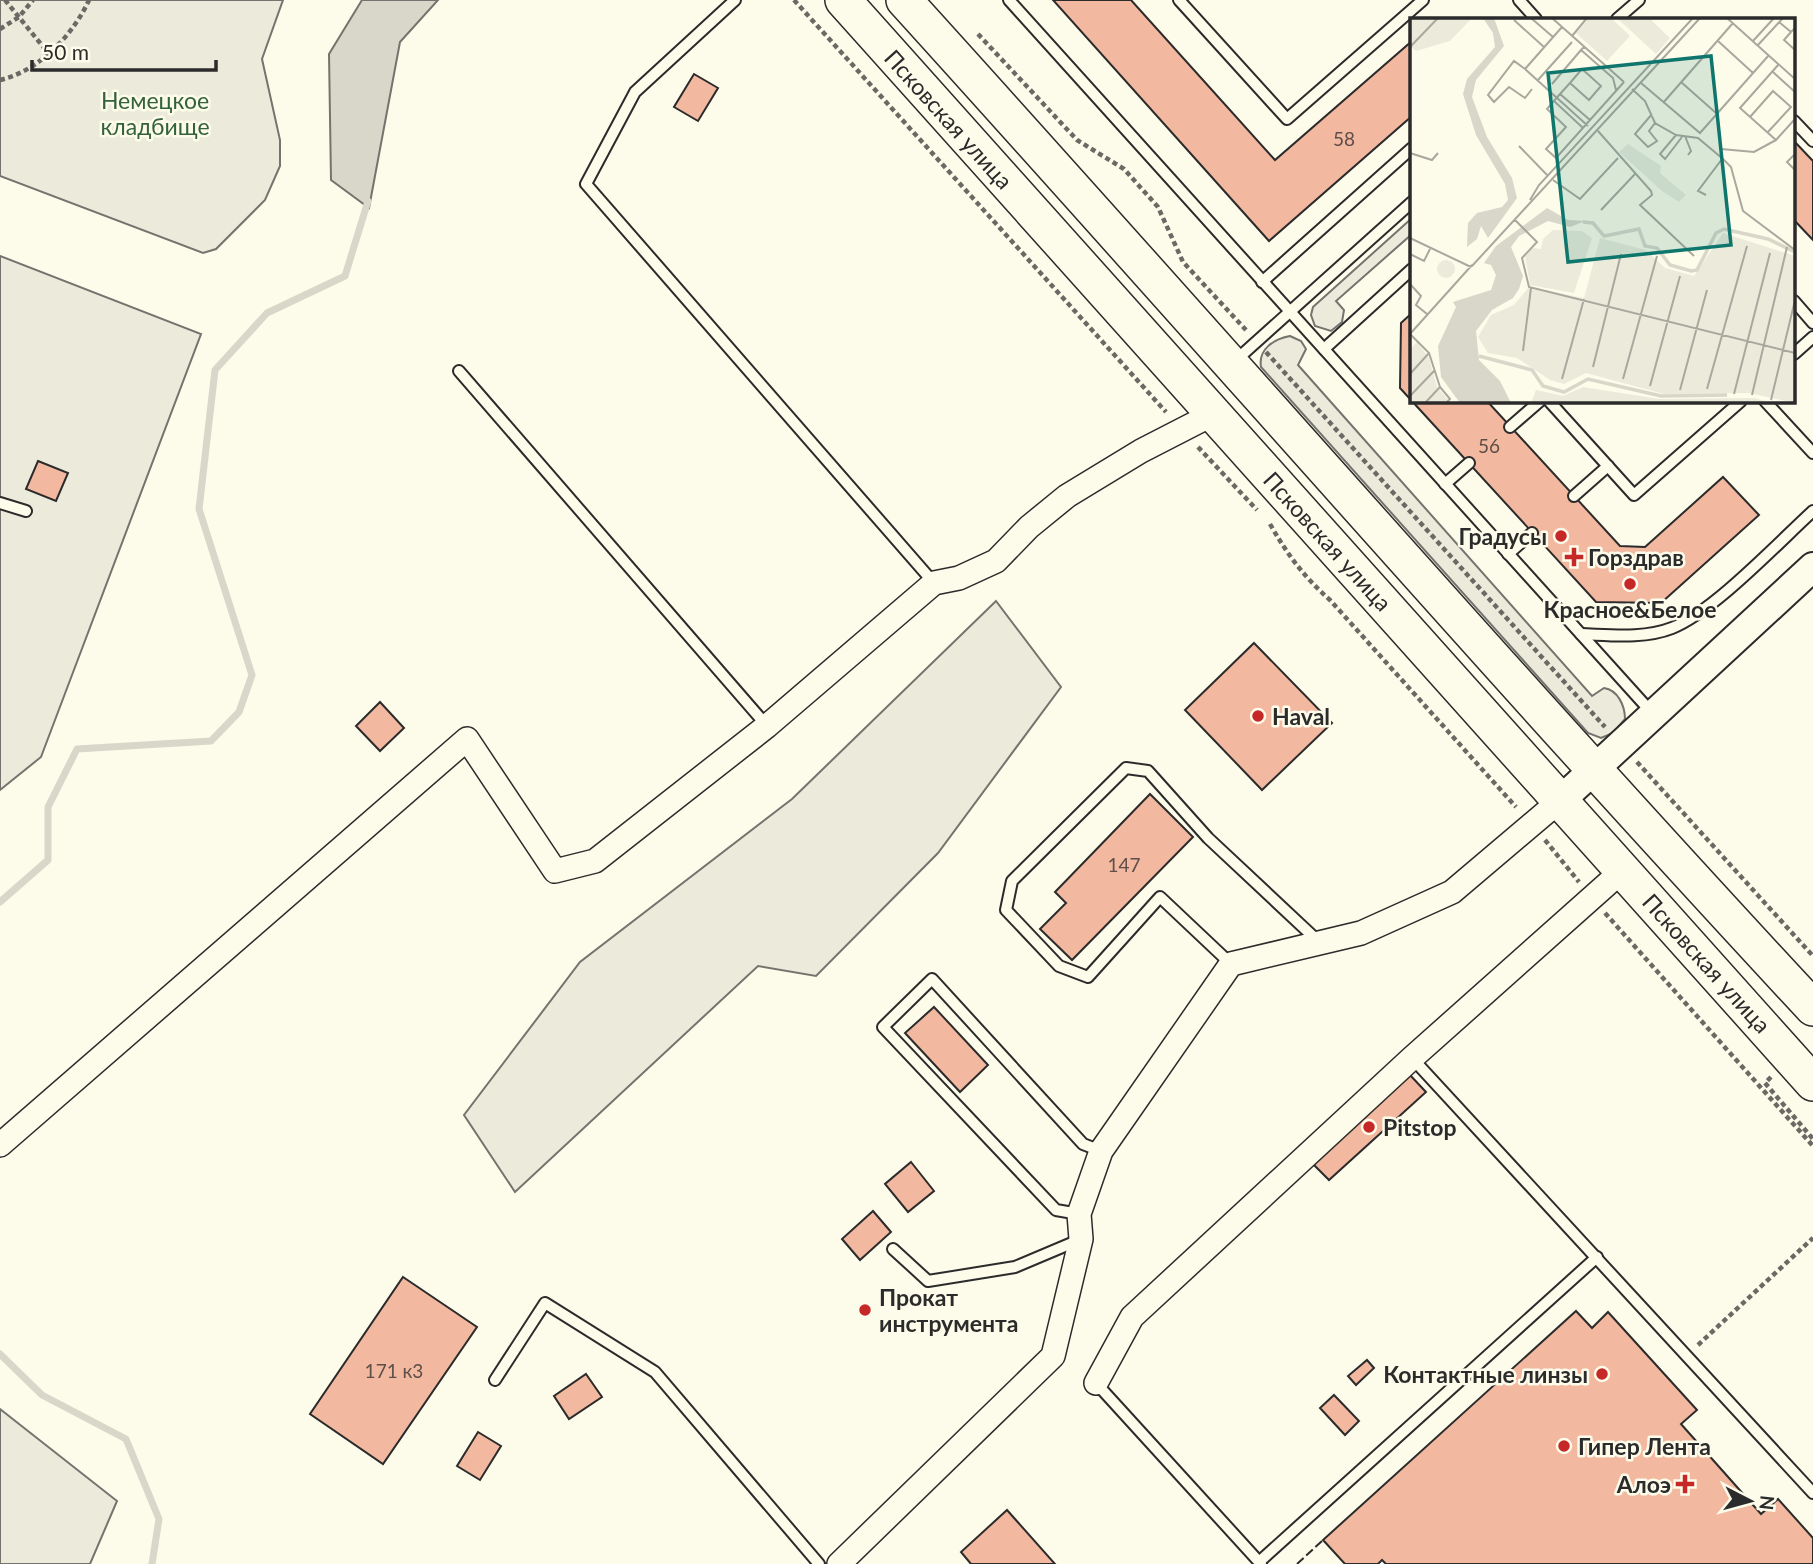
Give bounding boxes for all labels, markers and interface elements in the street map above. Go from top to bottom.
inset map [1410,18,1796,402]
scale bar [32,28,215,72]
text: 50 m [42,39,89,64]
street label: Псковская улица [879,44,1019,194]
park label: Немецкое кладбище [100,86,210,140]
house number: 58 [1333,127,1355,150]
house number: 56 [1478,434,1500,457]
street label: Псковская улица [1258,466,1398,616]
place label: Градусы [1459,522,1547,550]
marker: Градусы [1553,528,1569,544]
place label: Горздрав [1588,543,1684,571]
marker: Горздрав [1566,549,1582,565]
marker: Красное&Белое [1622,576,1638,592]
place label: Красное&Белое [1544,595,1716,623]
place label: Haval [1272,702,1330,730]
marker: Haval [1250,708,1266,724]
house number: 147 [1107,853,1141,876]
street label: Псковская улица [1637,888,1777,1038]
place label: Pitstop [1383,1113,1456,1141]
marker: Pitstop [1361,1119,1377,1135]
place label: Прокат инструмента [879,1283,1019,1337]
marker: Прокат инструмента [857,1302,873,1318]
house number: 171 к3 [365,1359,423,1382]
place label: Контактные линзы [1383,1360,1588,1388]
marker: Контактные линзы [1594,1366,1610,1382]
place label: Гипер Лента [1578,1432,1711,1460]
marker: Гипер Лента [1556,1438,1572,1454]
north arrow [1715,1466,1785,1536]
place label: Алоэ [1616,1470,1671,1498]
marker: Алоэ [1677,1476,1693,1492]
text: N [1755,1494,1780,1511]

